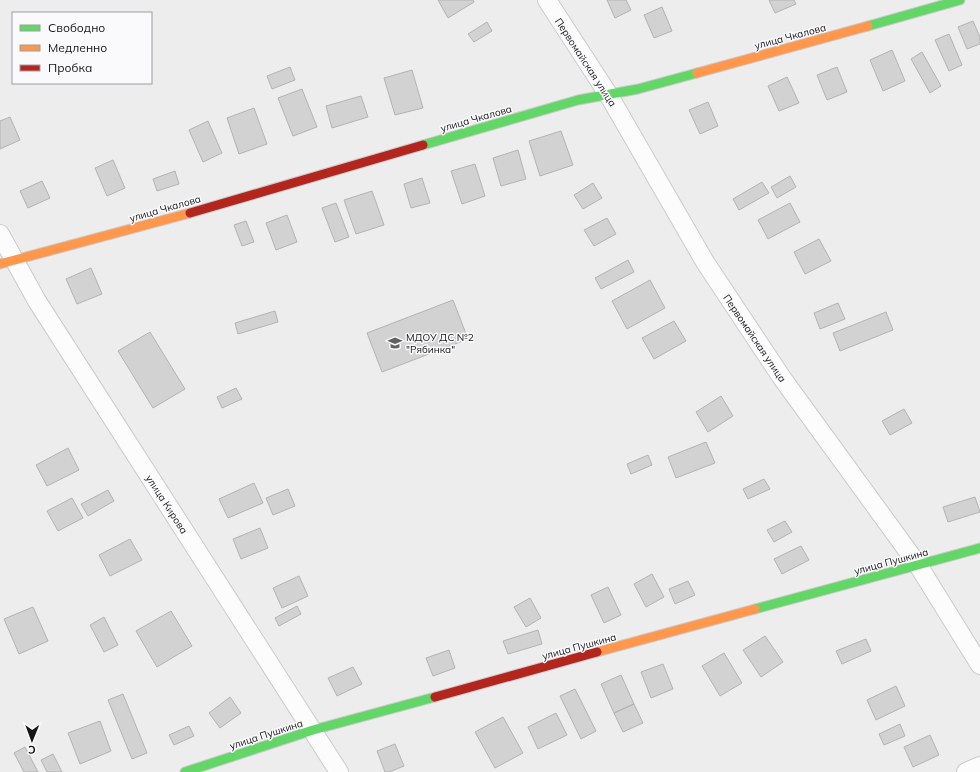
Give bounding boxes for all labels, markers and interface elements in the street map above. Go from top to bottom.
legend [12,12,152,84]
street label: Первомайская улица [552,15,619,109]
text: Свободно [48,20,105,35]
street label: улица Чкалова [753,21,827,52]
text: Медленно [48,40,107,55]
text: Пробка [48,60,92,75]
street label: улица Чкалова [439,102,513,135]
street label: улица Чкалова [128,192,202,225]
street label: Первомайская улица [720,292,789,385]
place label: МДОУ ДС №2 "Рябинка" [406,331,474,356]
school or university icon: МДОУ ДС №2 "Рябинка" [387,335,403,351]
street label: улица Кирова [143,472,191,536]
street label: улица Пушкина [853,545,930,578]
street label: улица Пушкина [541,630,618,663]
street label: улица Пушкина [228,716,304,752]
north arrow [12,720,52,760]
text: С [27,743,36,757]

